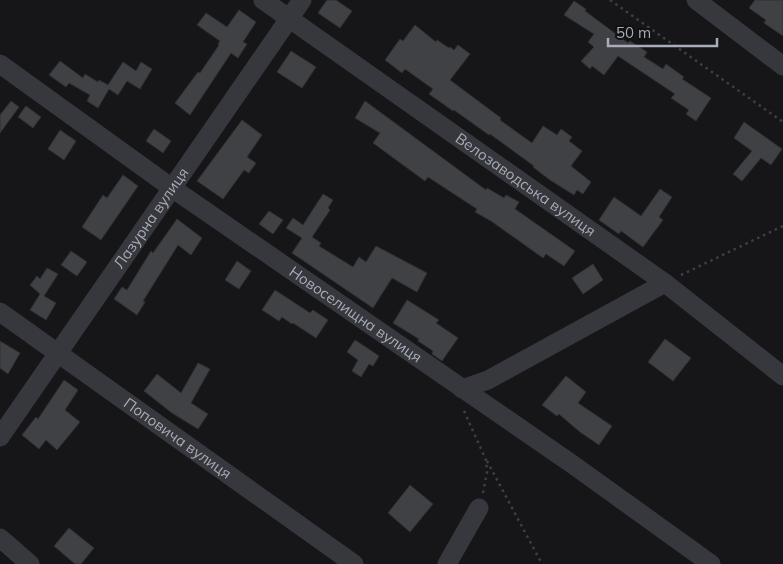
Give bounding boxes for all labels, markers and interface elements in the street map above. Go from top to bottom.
scale bar [608,15,717,47]
text: 50 m [616,23,651,42]
street label: Велозаводська вулиця [452,128,600,240]
street label: Лазурна вулиця [109,164,192,272]
street label: Новоселищна вулиця [286,262,426,367]
street label: Поповича вулиця [120,393,236,483]

